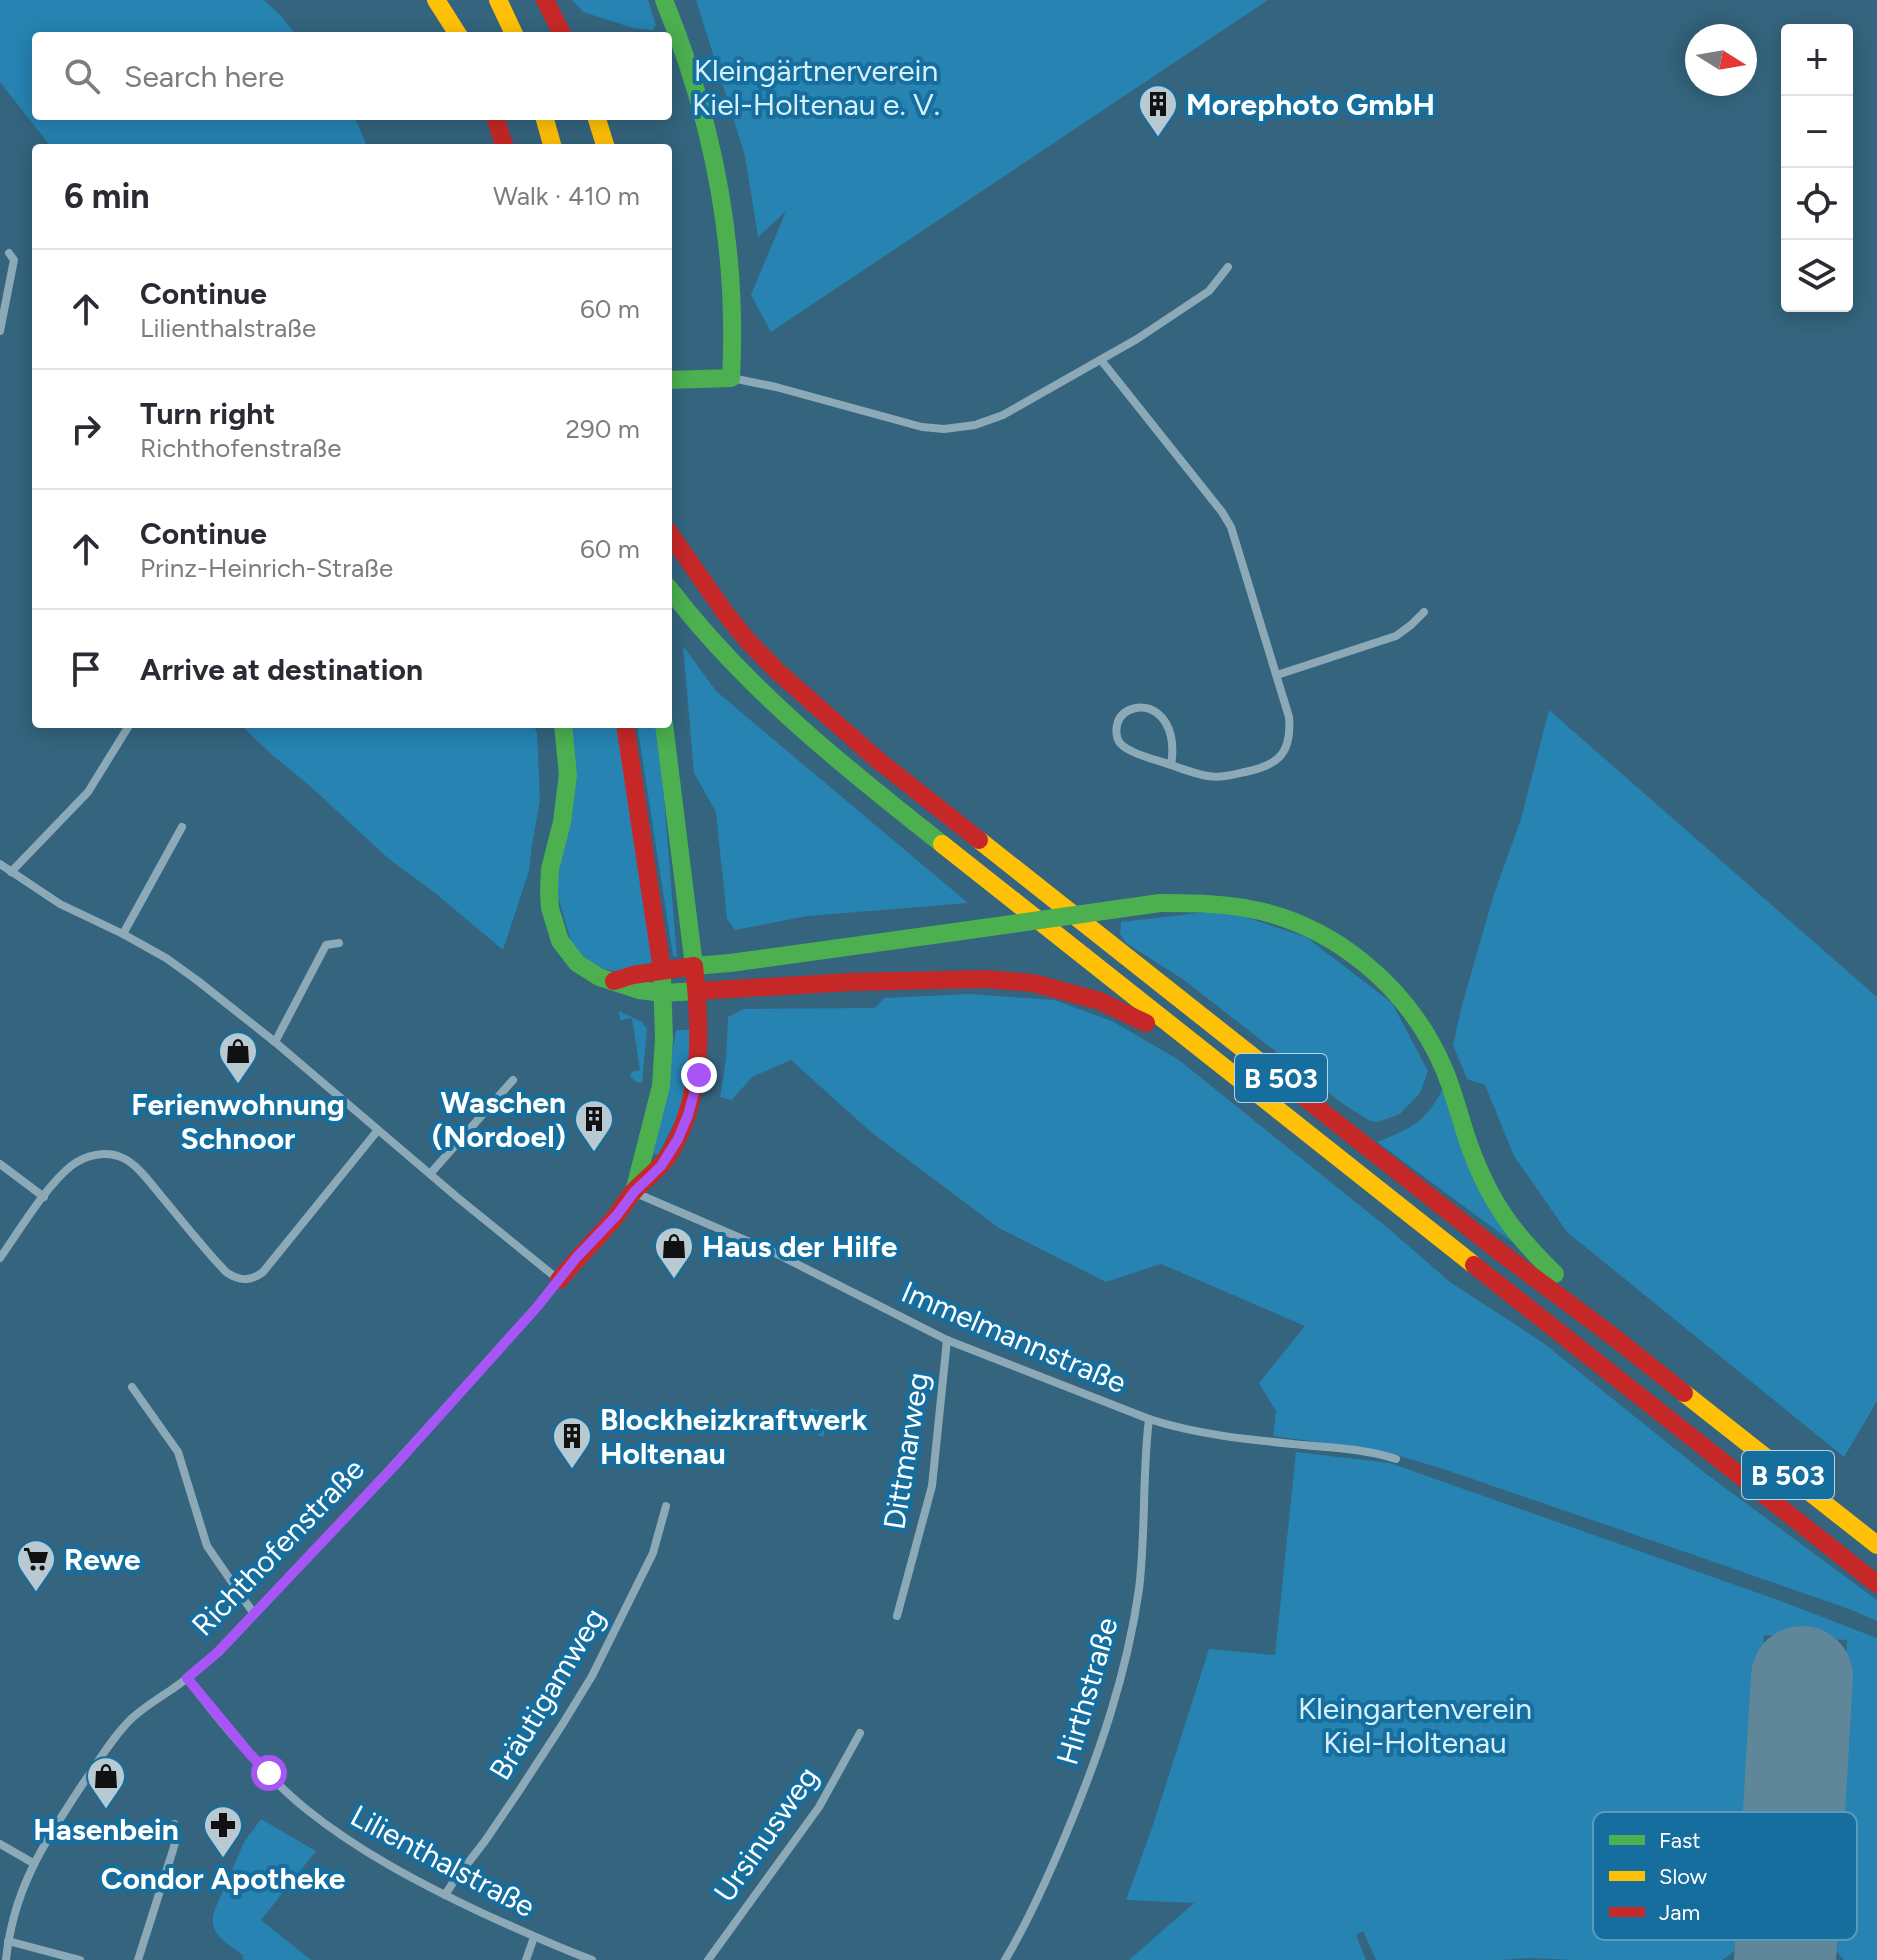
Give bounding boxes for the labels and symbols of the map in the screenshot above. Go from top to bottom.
north arrow [1685,24,1757,96]
park label: Kleingärtnerverein Kiel-Holtenau e. V. [692,52,940,123]
building icon: Morephoto GmbH [1137,83,1179,138]
place label: Morephoto GmbH [1186,86,1435,123]
shop icon: Ferienwohnung Schnoor [217,1030,259,1085]
road number: B 503 [1235,1054,1327,1102]
route end [681,1057,717,1093]
place label: Waschen (Nordoel) [432,1084,566,1155]
place label: Ferienwohnung Schnoor [131,1086,345,1157]
building icon: Waschen (Nordoel) [573,1098,615,1153]
shop icon: Haus der Hilfe [653,1225,695,1280]
place label: Haus der Hilfe [702,1228,898,1265]
street label: Immelmannstraße [896,1273,1132,1401]
street label: Dittmarweg [875,1370,937,1532]
place label: Blockheizkraftwerk Holtenau [600,1401,868,1472]
building icon: Blockheizkraftwerk Holtenau [551,1415,593,1470]
street label: Richthofenstraße [184,1451,372,1643]
road number: B 503 [1742,1451,1834,1499]
supermarket icon: Rewe [15,1538,57,1593]
place label: Rewe [64,1541,141,1578]
street label: Bräutigamweg [481,1601,613,1787]
street label: Hirthstraße [1048,1613,1126,1769]
park label: Kleingartenverein Kiel-Holtenau [1298,1690,1532,1761]
shop icon: Hasenbein [85,1755,127,1810]
route start [251,1755,287,1791]
street label: Ursinusweg [706,1759,826,1909]
street label: Lilienthalstraße [345,1797,541,1925]
pharmacy icon: Condor Apotheke [202,1804,244,1859]
place label: Hasenbein [33,1811,179,1848]
legend [1593,1812,1857,1940]
text: Fast [1659,1827,1701,1854]
place label: Condor Apotheke [101,1860,346,1897]
text: Slow [1659,1863,1708,1890]
text: Jam [1659,1899,1700,1926]

